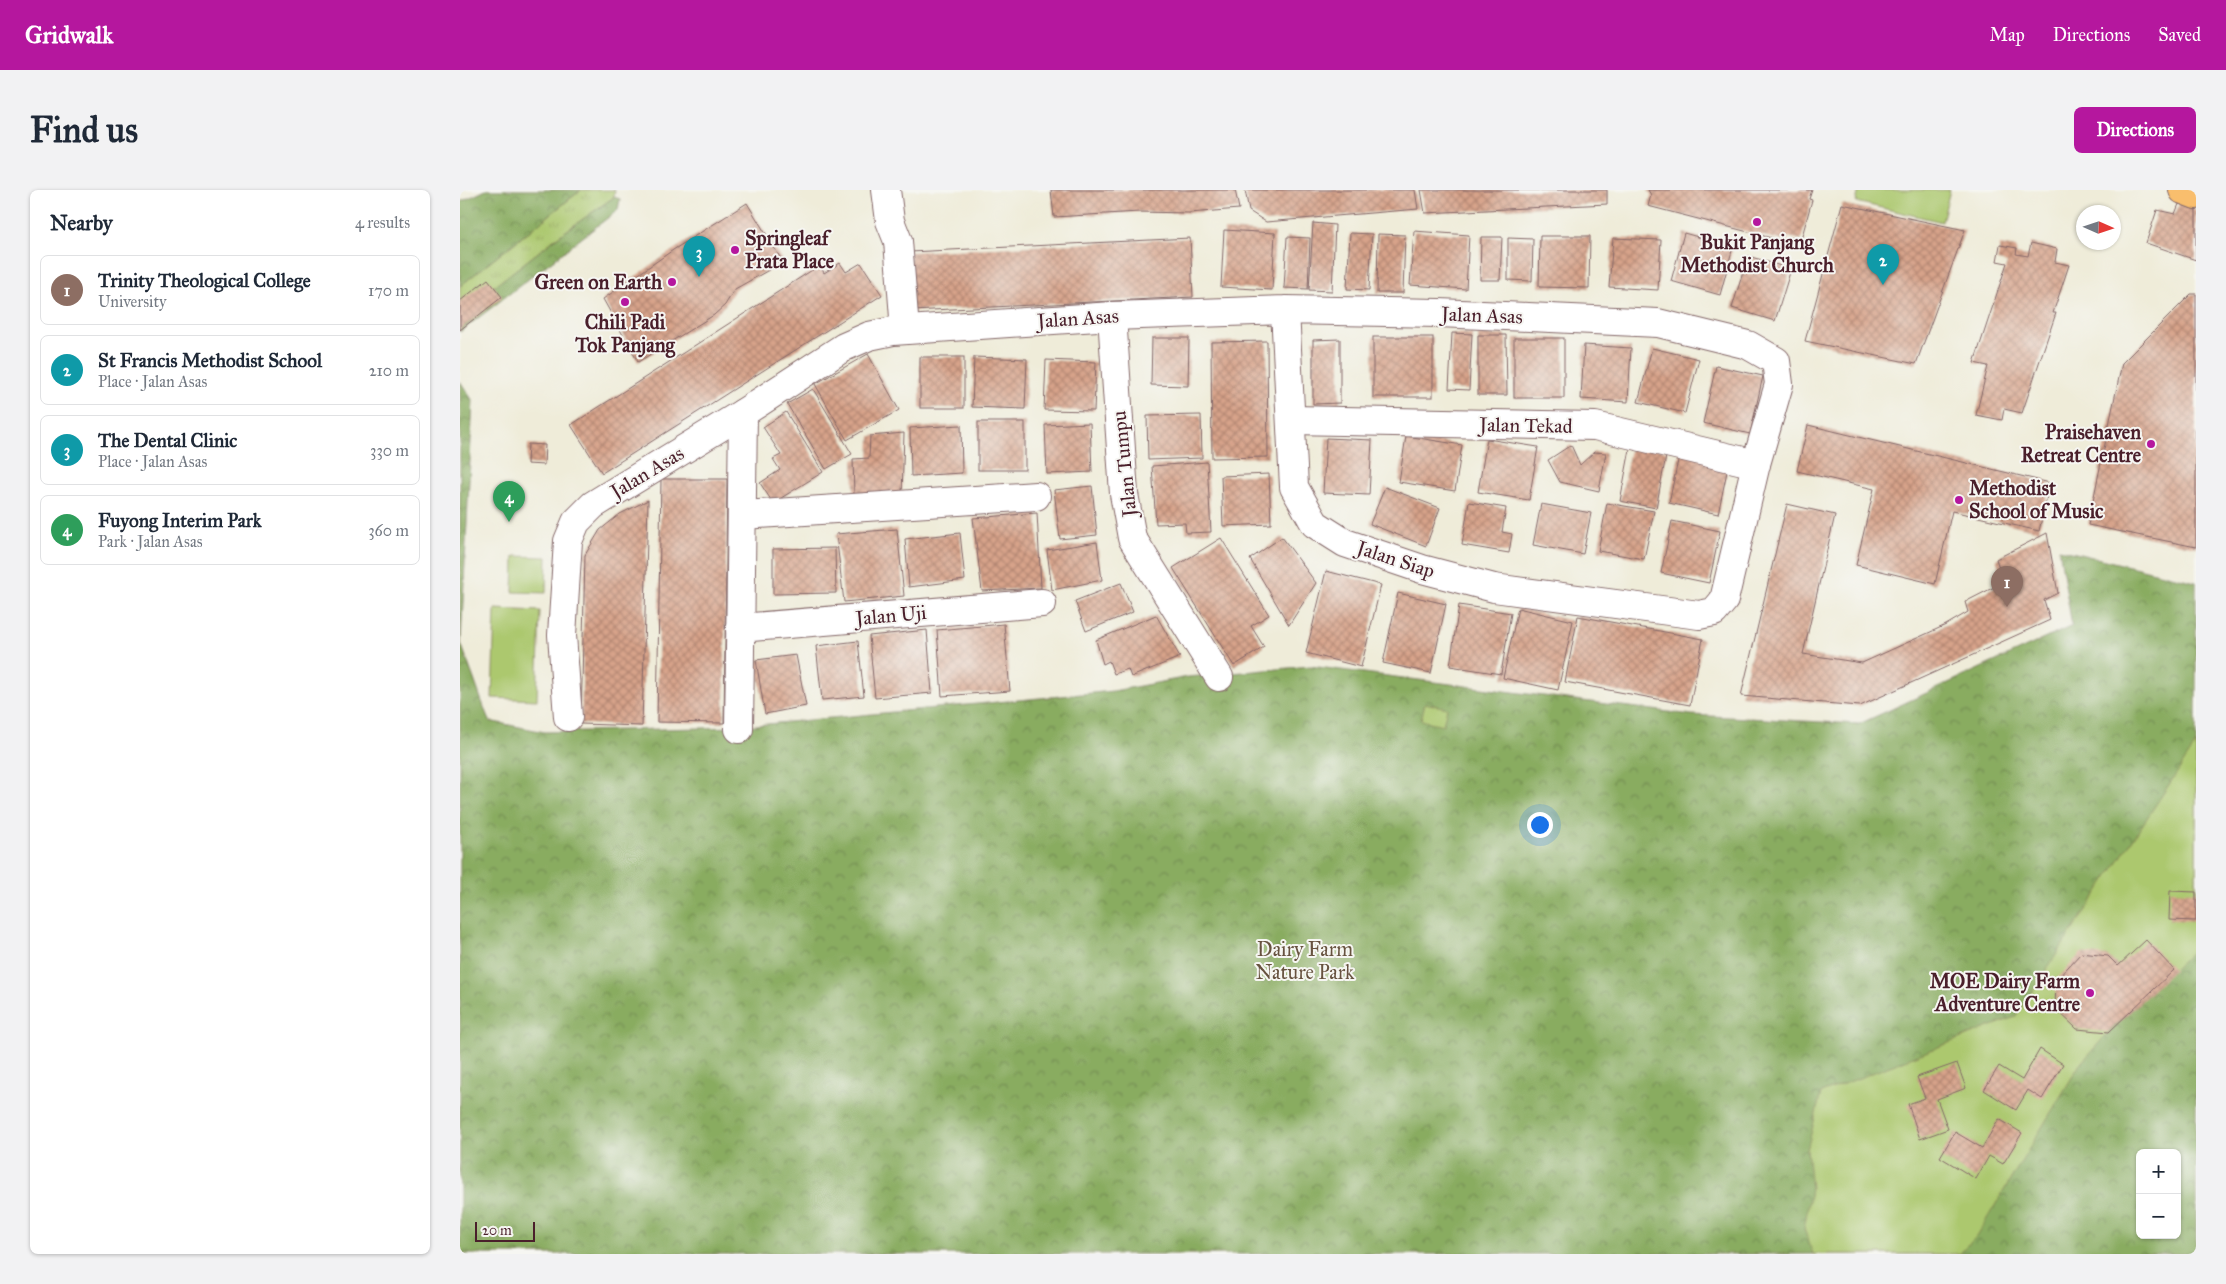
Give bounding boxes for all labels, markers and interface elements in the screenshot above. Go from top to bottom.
text: Gridwalk [25,20,113,50]
text: Map [1989,24,2025,46]
text: Directions [2053,24,2130,46]
text: Saved [2158,24,2201,46]
button: Directions [2074,107,2196,153]
text: Find us [30,109,138,152]
north arrow [2076,205,2121,250]
text: Nearby [50,210,113,236]
text: 4 results [355,213,410,232]
marker: Bukit Panjang Methodist Church [1751,216,1763,228]
place label: Springleaf Prata Place [745,226,835,273]
place label: Bukit Panjang Methodist Church [1680,230,1835,277]
pin: 3 [683,236,715,277]
marker: Springleaf Prata Place [729,244,741,256]
pin: 2 [1867,244,1899,285]
text: Trinity Theological College [98,269,311,292]
place label: Green on Earth [534,270,663,294]
marker: Green on Earth [666,276,678,288]
text: 1 [64,281,70,300]
text: 170 m [368,281,409,300]
text: University [98,292,167,311]
marker: Chili Padi Tok Panjang [619,296,631,308]
street label: Jalan Asas [1439,302,1523,329]
street label: Jalan Asas [1034,303,1120,334]
place label: Chili Padi Tok Panjang [574,310,675,358]
text: St Francis Methodist School [98,349,322,372]
text: 2 [63,361,71,380]
text: 210 m [369,361,409,380]
text: Place · Jalan Asas [98,372,207,391]
street label: Jalan Tumpu [1106,409,1143,520]
street label: Jalan Tekad [1477,412,1573,439]
place label: Praisehaven Retreat Centre [2021,420,2142,467]
text: The Dental Clinic [98,429,237,452]
marker: Praisehaven Retreat Centre [2145,438,2157,450]
text: 3 [64,441,70,460]
text: 330 m [370,441,409,460]
street label: Jalan Asas [604,441,689,505]
text: Place · Jalan Asas [98,452,207,471]
place label: Methodist School of Music [1969,476,2104,523]
pin: 4 [493,481,525,522]
marker: Methodist School of Music [1953,494,1965,506]
text: Fuyong Interim Park [98,509,262,532]
text: 4 [63,521,71,540]
text: 360 m [368,521,409,540]
text: Park · Jalan Asas [98,532,203,551]
street label: Jalan Siap [1352,535,1438,584]
pin: 1 [1991,566,2023,607]
street label: Jalan Uji [852,600,928,631]
your location [1527,812,1553,838]
park label: Dairy Farm Nature Park [1256,937,1355,984]
place label: MOE Dairy Farm Adventure Centre [1930,969,2081,1016]
marker: MOE Dairy Farm Adventure Centre [2084,987,2096,999]
map controls [2136,1149,2181,1239]
button: + [2136,1149,2181,1194]
button: − [2136,1194,2181,1239]
scale bar [475,1219,535,1242]
text: 20 m [482,1222,512,1239]

